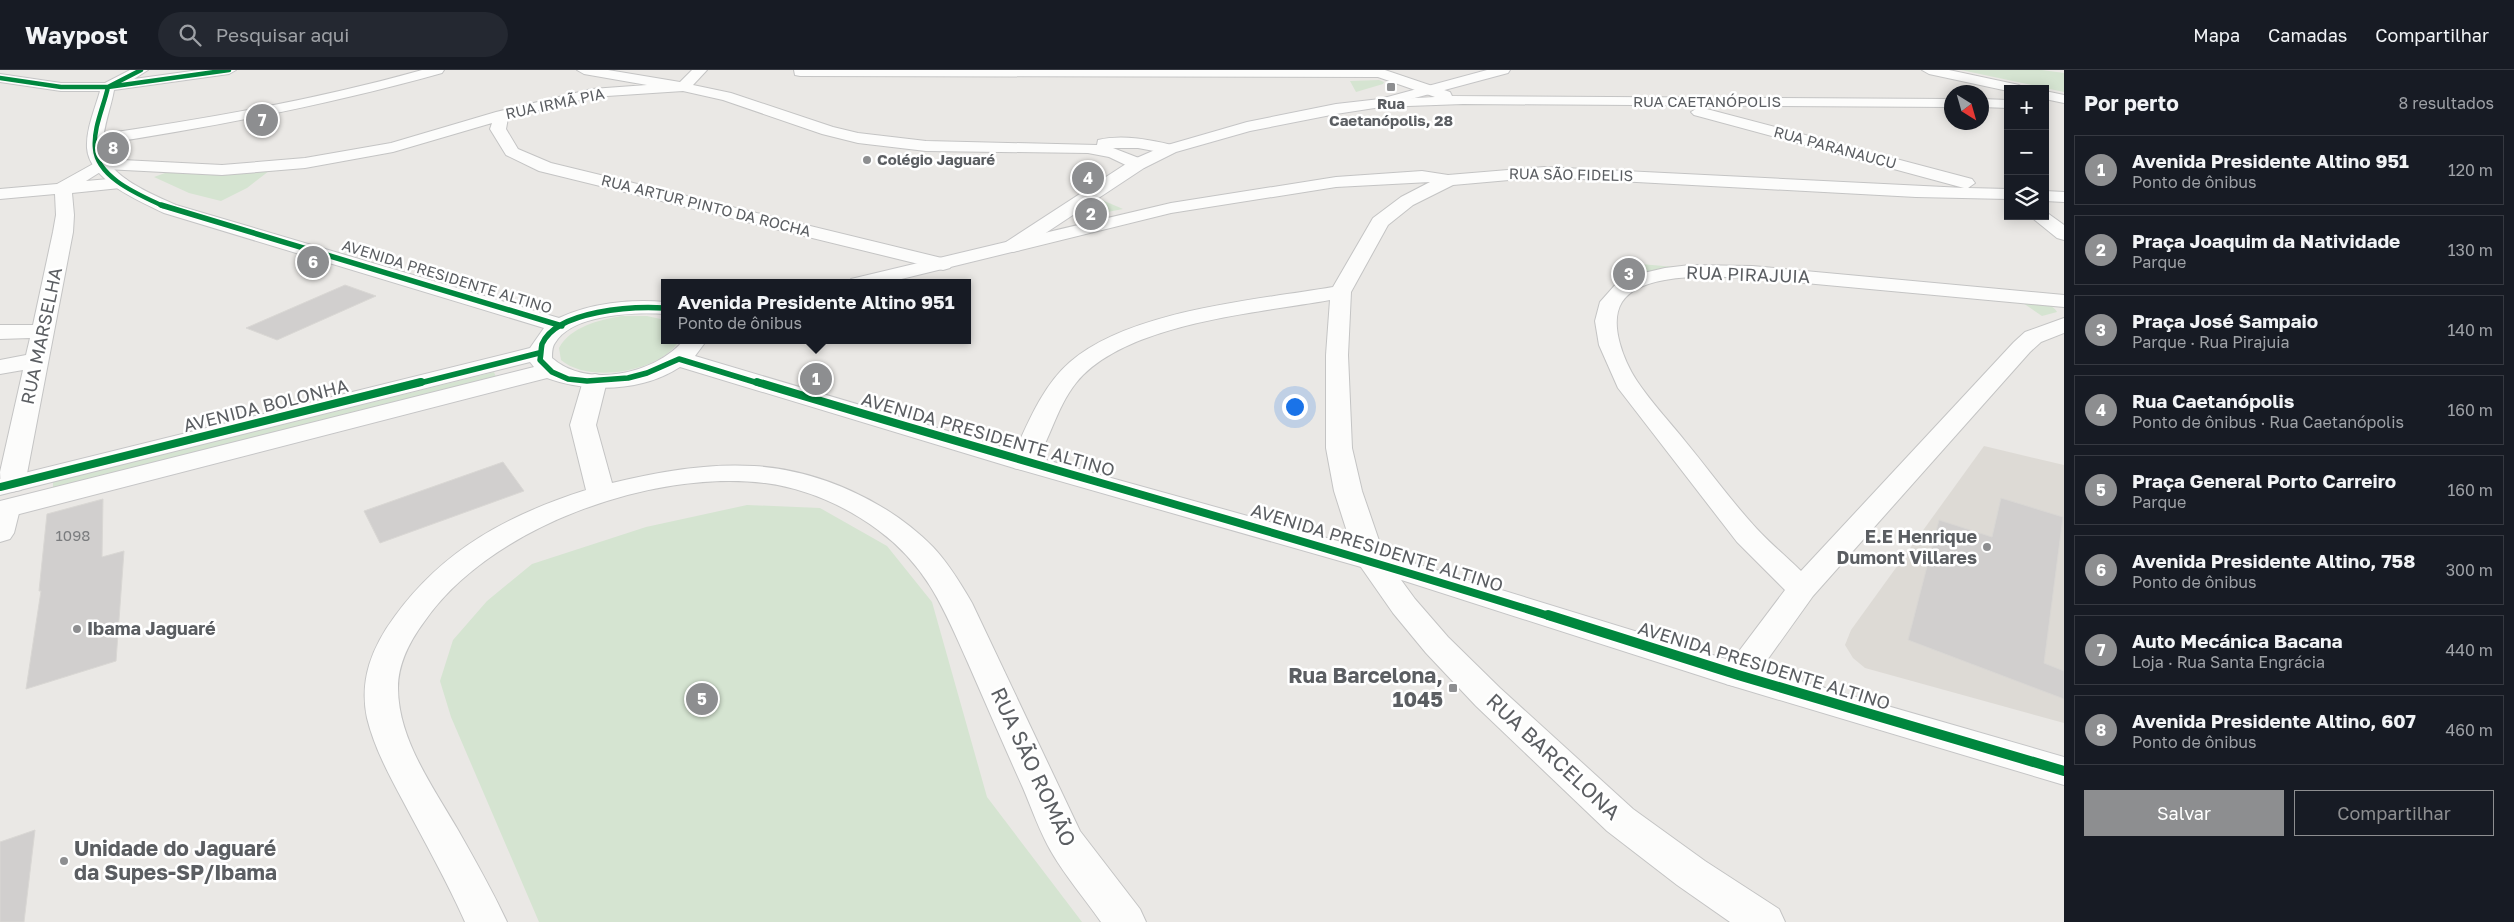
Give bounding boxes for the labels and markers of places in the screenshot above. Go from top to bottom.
marker: Rua Caetanópolis, 28 [1385,81,1397,93]
place label: Rua Caetanópolis, 28 [1329,94,1453,129]
pin: 7 [246,101,278,139]
pin: 8 [97,129,129,167]
place label: Colégio Jaguaré [877,150,995,168]
marker: Colégio Jaguaré [861,154,873,166]
pin: 4 [1072,159,1104,197]
pin: 2 [1075,195,1107,233]
pin: 6 [297,243,329,281]
pin: 3 [1613,255,1645,293]
pin: 1 [800,360,832,398]
place label: E.E Henrique Dumont Villares [1837,525,1977,568]
marker: E.E Henrique Dumont Villares [1981,541,1993,553]
place label: Ibama Jaguaré [87,617,216,639]
marker: Ibama Jaguaré [71,623,83,635]
place label: Rua Barcelona, 1045 [1288,662,1443,712]
pin: 5 [686,680,718,718]
marker: Rua Barcelona, 1045 [1447,682,1459,694]
place label: Unidade do Jaguaré da Supes-SP/Ibama [74,835,277,885]
marker: Unidade do Jaguaré da Supes-SP/Ibama [58,855,70,867]

